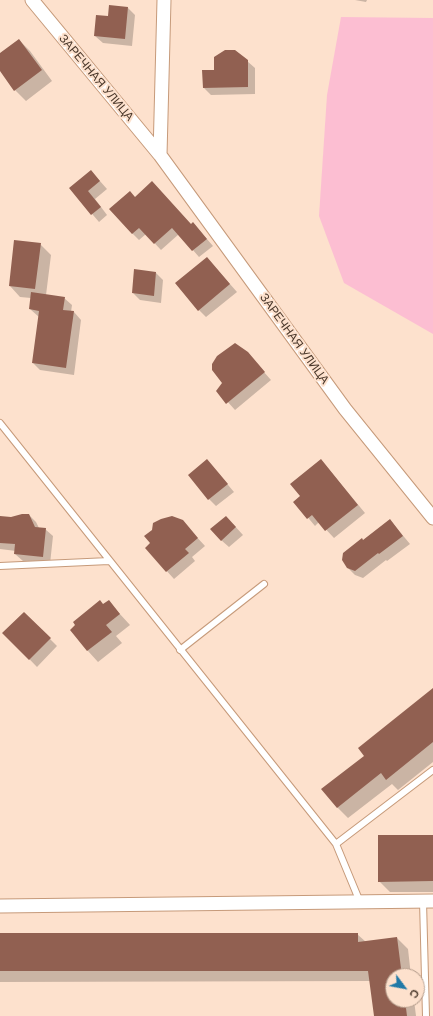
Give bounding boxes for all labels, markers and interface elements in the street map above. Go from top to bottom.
street label: ЗАРЕЧНАЯ УЛИЦА [56,32,136,124]
street label: ЗАРЕЧНАЯ УЛИЦА [256,291,332,387]
north arrow [385,968,425,1008]
text: С [407,987,422,1000]

